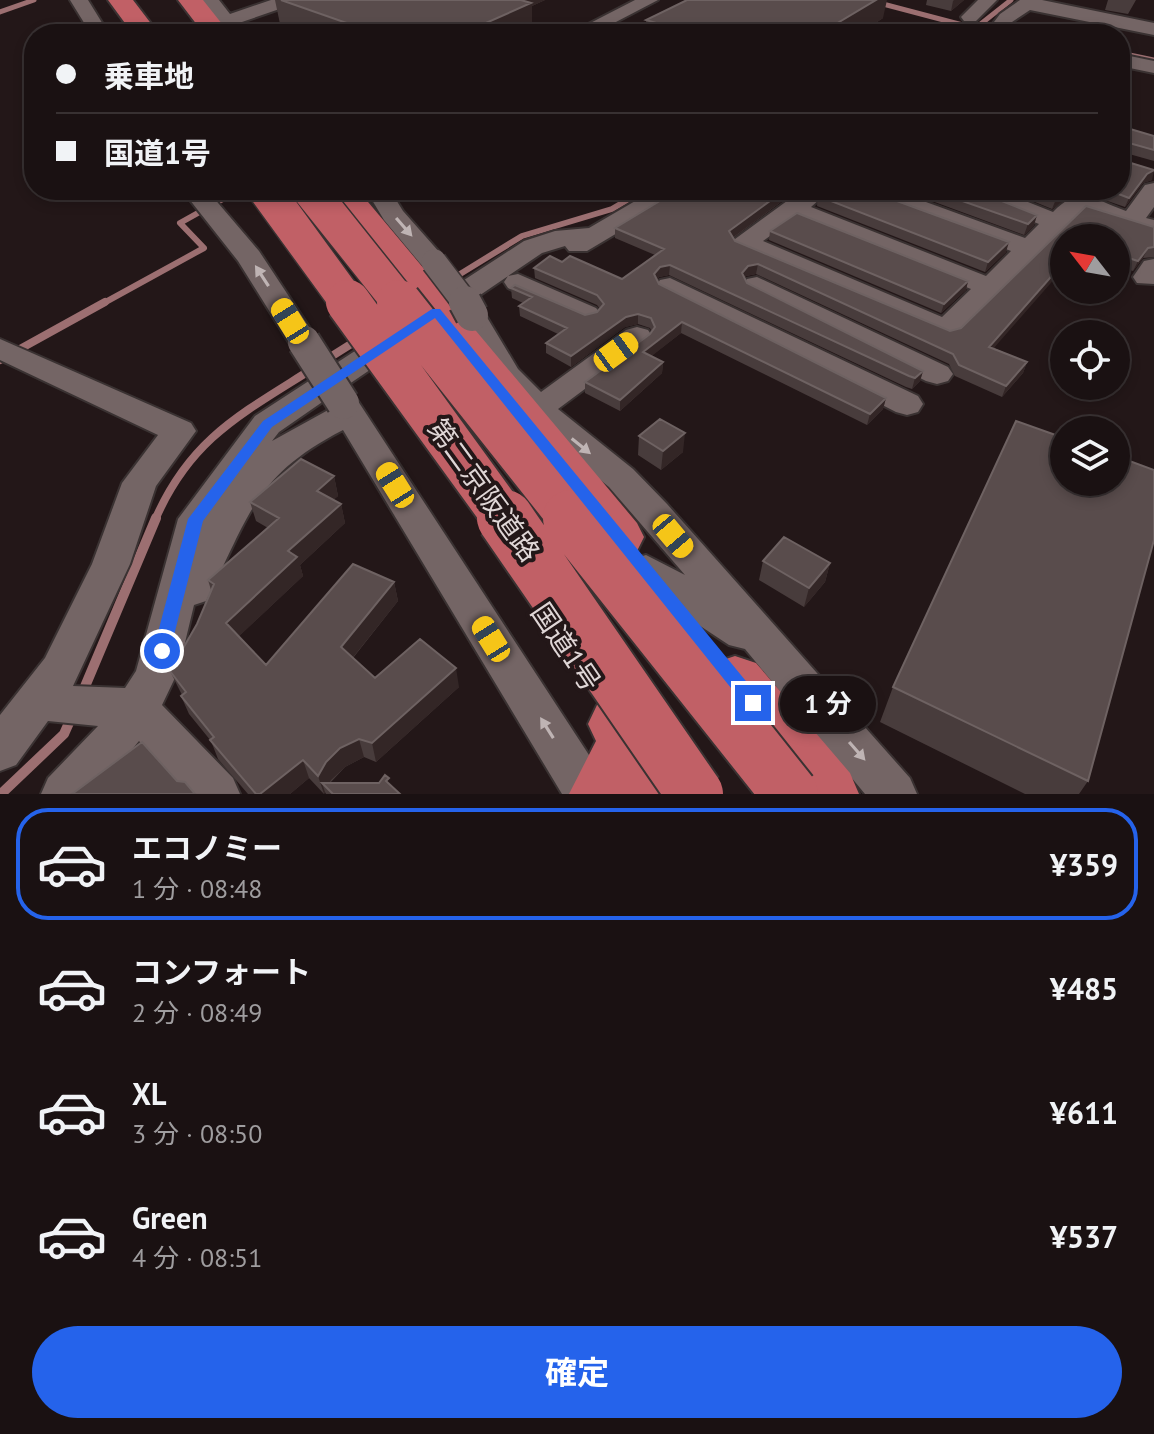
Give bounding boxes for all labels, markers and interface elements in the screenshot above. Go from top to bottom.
text: 乗車地 [104,56,194,95]
text: 国道1号 [104,133,211,172]
one-way arrow [395,217,412,237]
north arrow [1050,224,1130,304]
map controls [1050,224,1130,496]
one-way arrow [254,266,269,287]
car [267,294,313,348]
button: locate [1050,320,1130,400]
car [590,328,642,376]
street label: 第二京阪道路 [420,411,549,569]
button: layers [1050,416,1130,496]
one-way arrow [571,437,591,453]
car [372,458,418,512]
car [648,510,698,562]
street label: 国道1号 [523,595,610,698]
car [468,612,514,666]
route start [144,633,180,669]
callout: 1 分 [781,675,877,731]
route end [735,685,771,721]
text: 1 分 [804,687,852,720]
one-way arrow [540,717,554,739]
one-way arrow [847,741,865,761]
icon: car [36,828,108,900]
text: エコノミー [132,828,282,867]
text: ¥359 [1050,845,1118,884]
text: 1 分 · 08:48 [132,872,262,905]
icon: car [36,952,108,1024]
text: コンフォート [132,952,311,991]
text: ¥485 [1050,969,1118,1008]
text: 2 分 · 08:49 [132,996,262,1029]
text: XL [132,1074,166,1113]
icon: car [36,1076,108,1148]
text: ¥611 [1050,1093,1118,1132]
text: 3 分 · 08:50 [132,1117,262,1150]
text: Green [132,1198,207,1237]
icon: car [36,1200,108,1272]
text: ¥537 [1050,1217,1118,1256]
text: 4 分 · 08:51 [132,1241,262,1274]
button: 確定 [32,1326,1122,1418]

